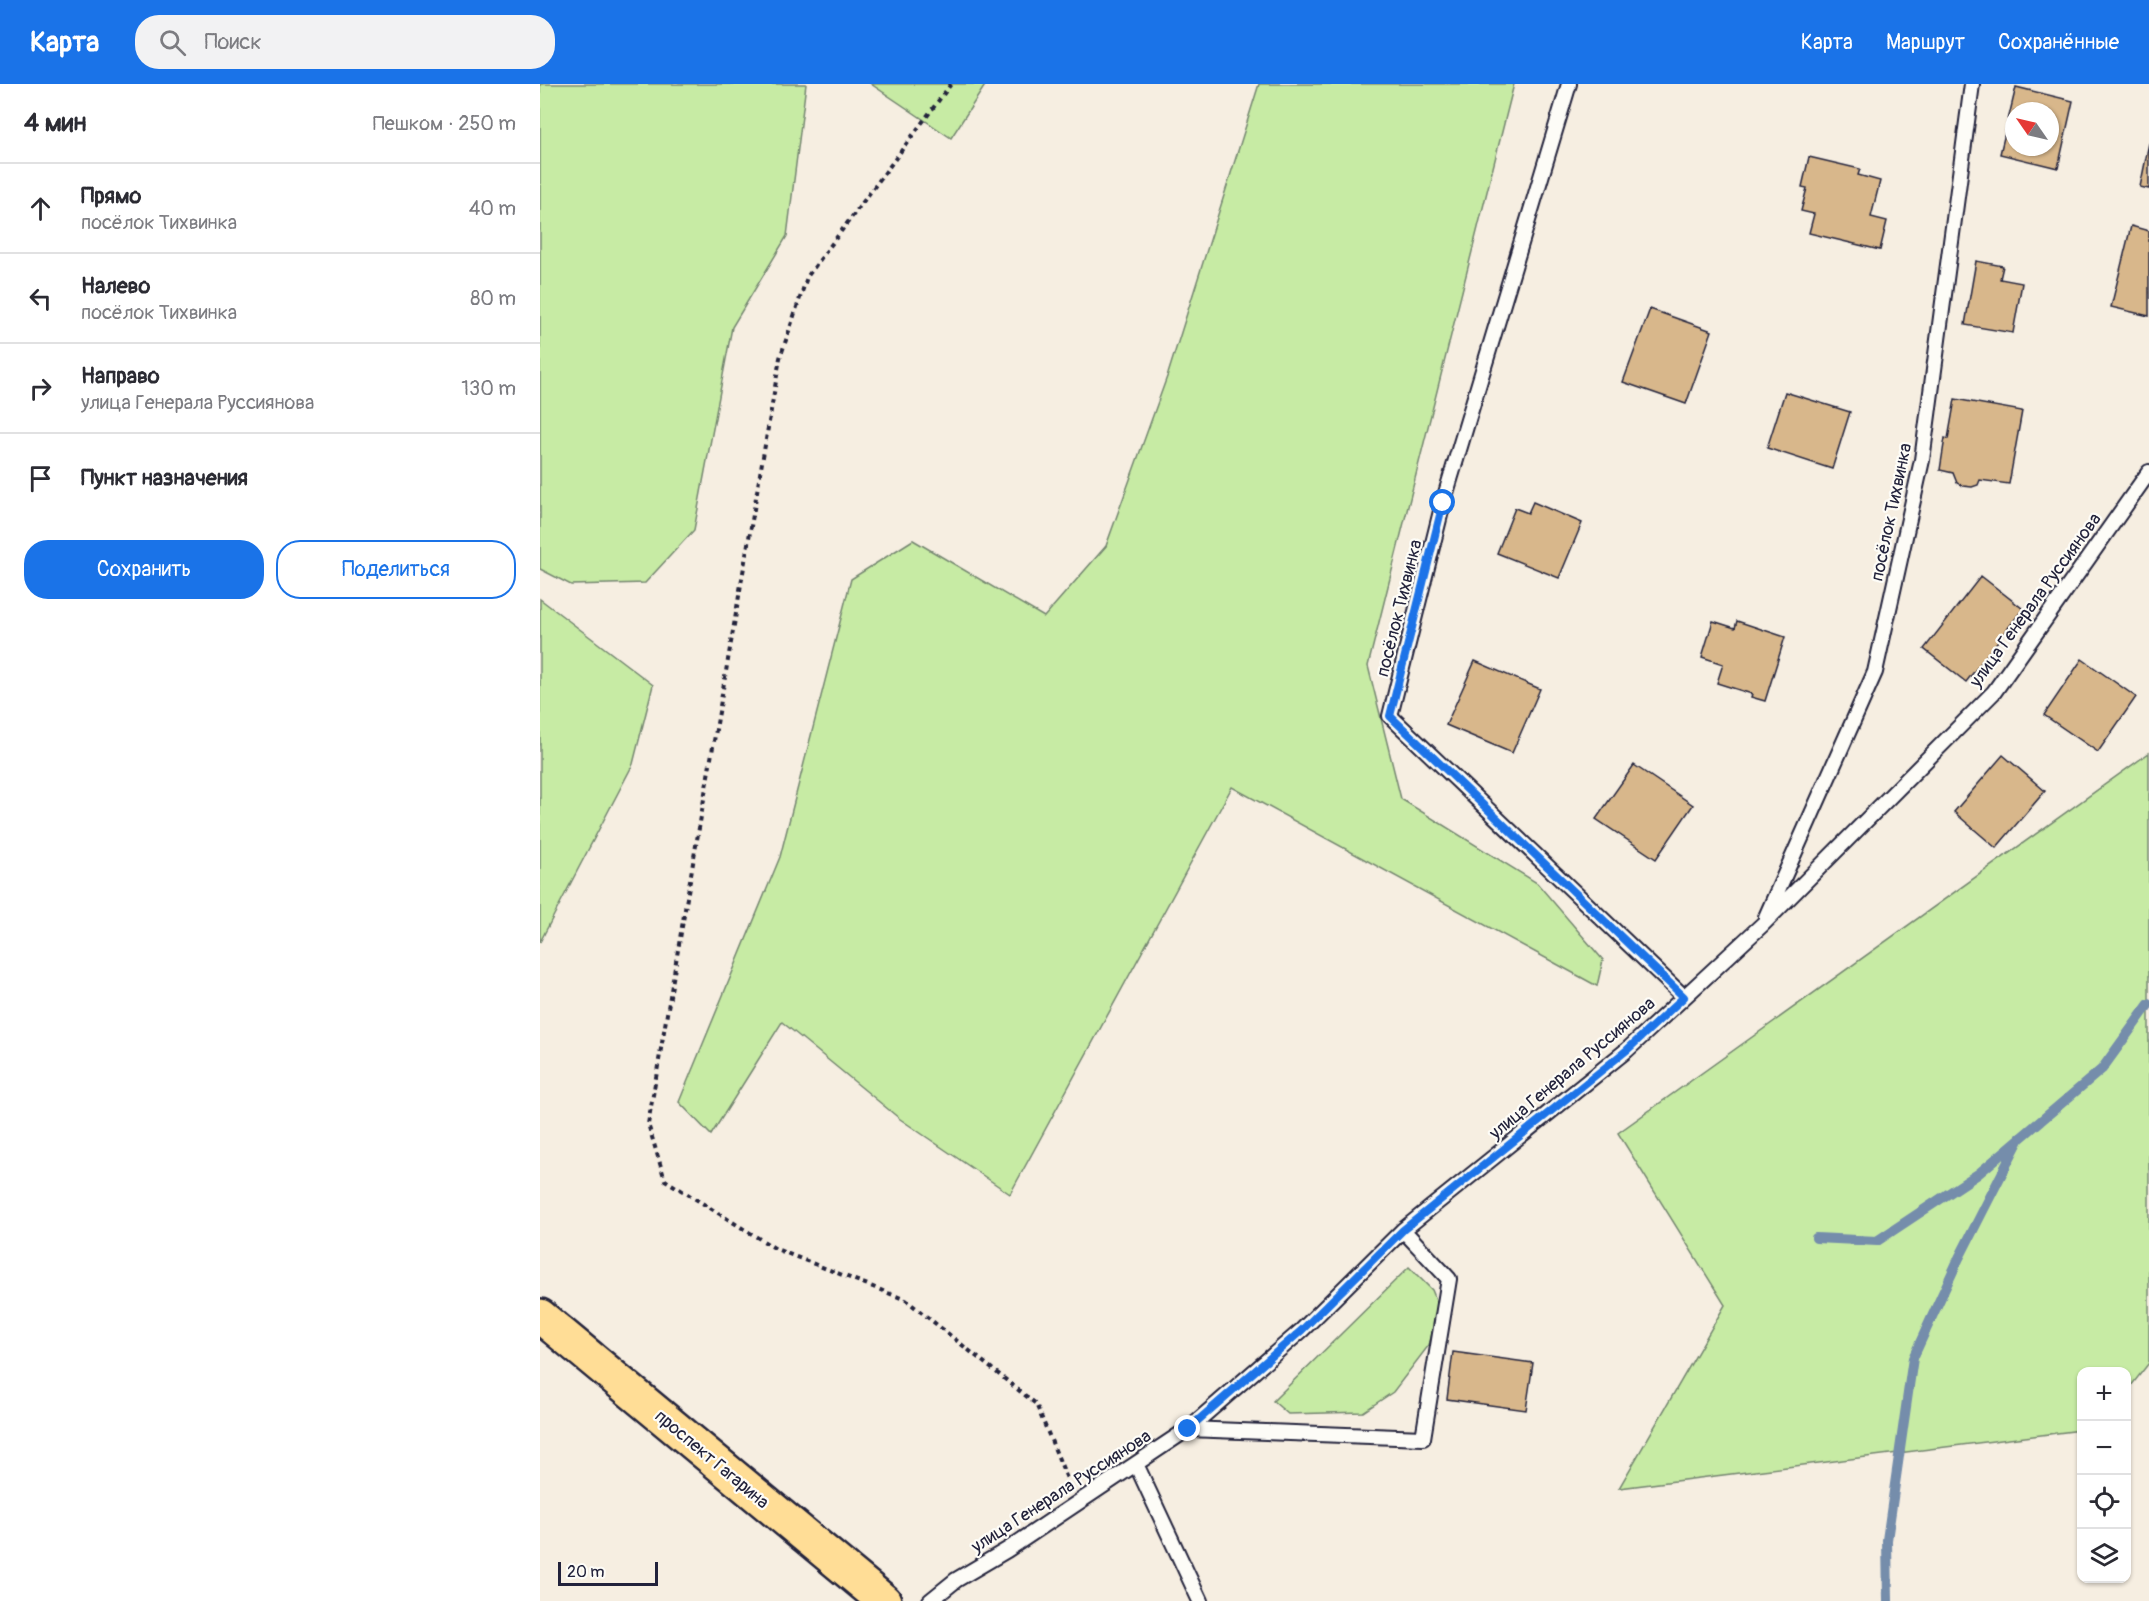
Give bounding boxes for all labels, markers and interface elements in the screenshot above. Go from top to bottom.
search box [135,15,555,69]
text: Карта [30,25,99,60]
icon: search [156,26,189,59]
text: Поиск [204,28,262,56]
text: Карта [1801,29,1853,56]
text: Маршрут [1886,29,1965,56]
text: Сохранённые [1998,29,2119,56]
north arrow [2005,102,2059,156]
text: 4 мин [24,107,86,139]
text: Пешком · 250 m [373,111,516,136]
text: Прямо [81,182,141,210]
icon: ahead [24,192,57,225]
text: 40 m [469,196,516,221]
text: посёлок Тихвинка [81,210,237,235]
text: Налево [81,272,150,300]
icon: left [24,282,57,315]
text: 80 m [470,286,516,311]
text: посёлок Тихвинка [81,300,237,325]
text: Направо [81,362,160,390]
icon: right [24,372,57,405]
text: 130 m [461,376,516,401]
text: улица Генерала Руссиянова [81,390,314,415]
street label: посёлок Тихвинка [1866,441,1917,583]
icon: arrive [24,462,57,495]
text: Пункт назначения [81,464,248,492]
route start [1429,489,1455,515]
street label: улица Генерала Руссиянова [1964,509,2106,693]
street label: посёлок Тихвинка [1371,537,1428,679]
button: Сохранить [24,540,264,599]
button: Поделиться [276,540,516,599]
street label: улица Генерала Руссиянова [1484,992,1660,1145]
map controls [2077,1367,2131,1583]
button: + [2077,1367,2131,1421]
street label: проспект Гагарина [650,1405,773,1514]
route end [1174,1415,1200,1441]
button: − [2077,1421,2131,1475]
street label: улица Генерала Руссиянова [966,1425,1156,1559]
button: locate [2077,1475,2131,1529]
button: layers [2077,1529,2131,1583]
scale bar [558,1559,658,1586]
text: 20 m [567,1562,605,1582]

